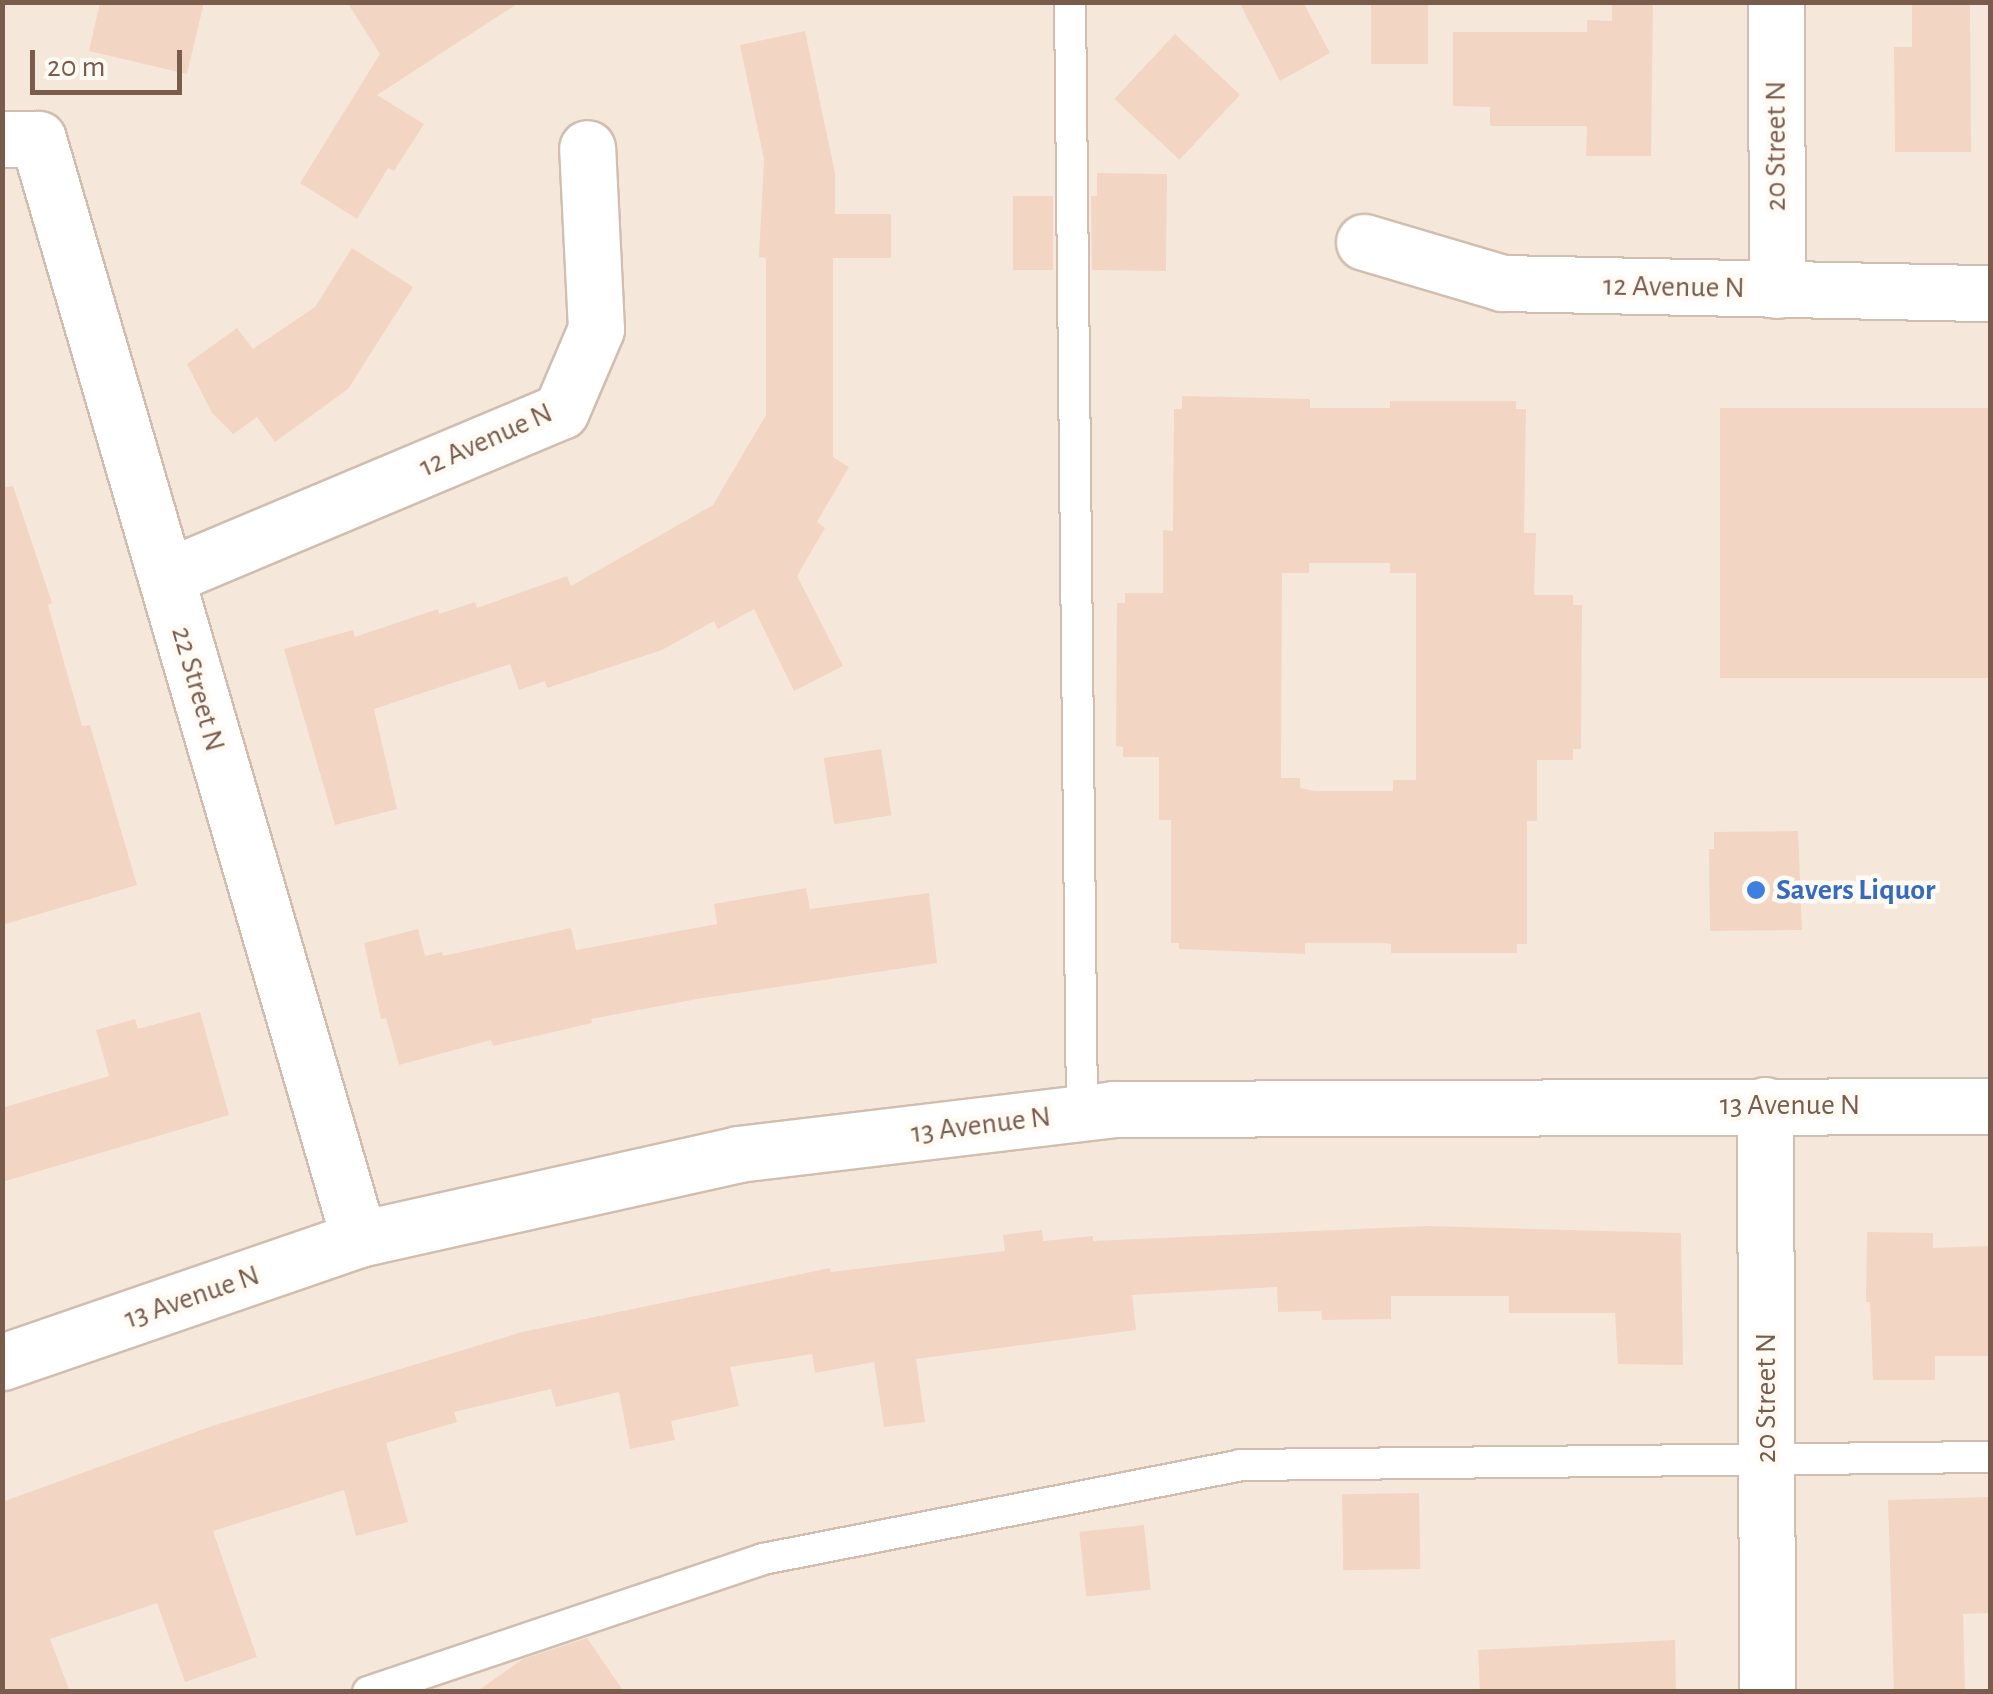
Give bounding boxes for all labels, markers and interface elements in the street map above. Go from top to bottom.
scale bar [35,30,188,92]
text: 20 m [47,52,105,82]
street label: 20 Street N [1758,81,1794,211]
street label: 12 Avenue N [1603,268,1745,306]
street label: 12 Avenue N [414,395,558,485]
street label: 22 Street N [163,622,233,756]
place label: Savers Liquor [1776,872,1935,908]
marker: Savers Liquor [1745,879,1767,901]
street label: 13 Avenue N [1720,1087,1860,1123]
street label: 13 Avenue N [909,1099,1053,1151]
street label: 13 Avenue N [120,1257,264,1337]
street label: 20 Street N [1748,1333,1784,1463]

